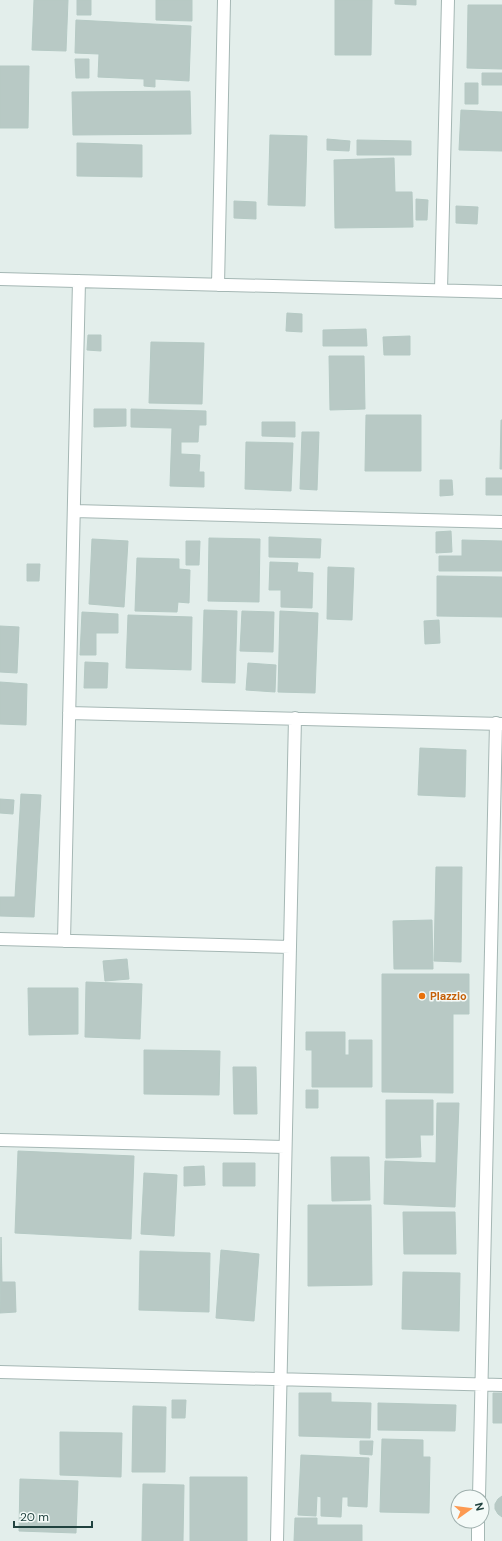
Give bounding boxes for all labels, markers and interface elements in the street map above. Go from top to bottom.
place label: Plazzio [430,989,467,1003]
marker: Plazzio [417,991,427,1001]
north arrow [450,1489,490,1529]
text: N [472,1501,487,1512]
scale bar [14,1503,92,1529]
text: 20 m [20,1509,49,1525]

